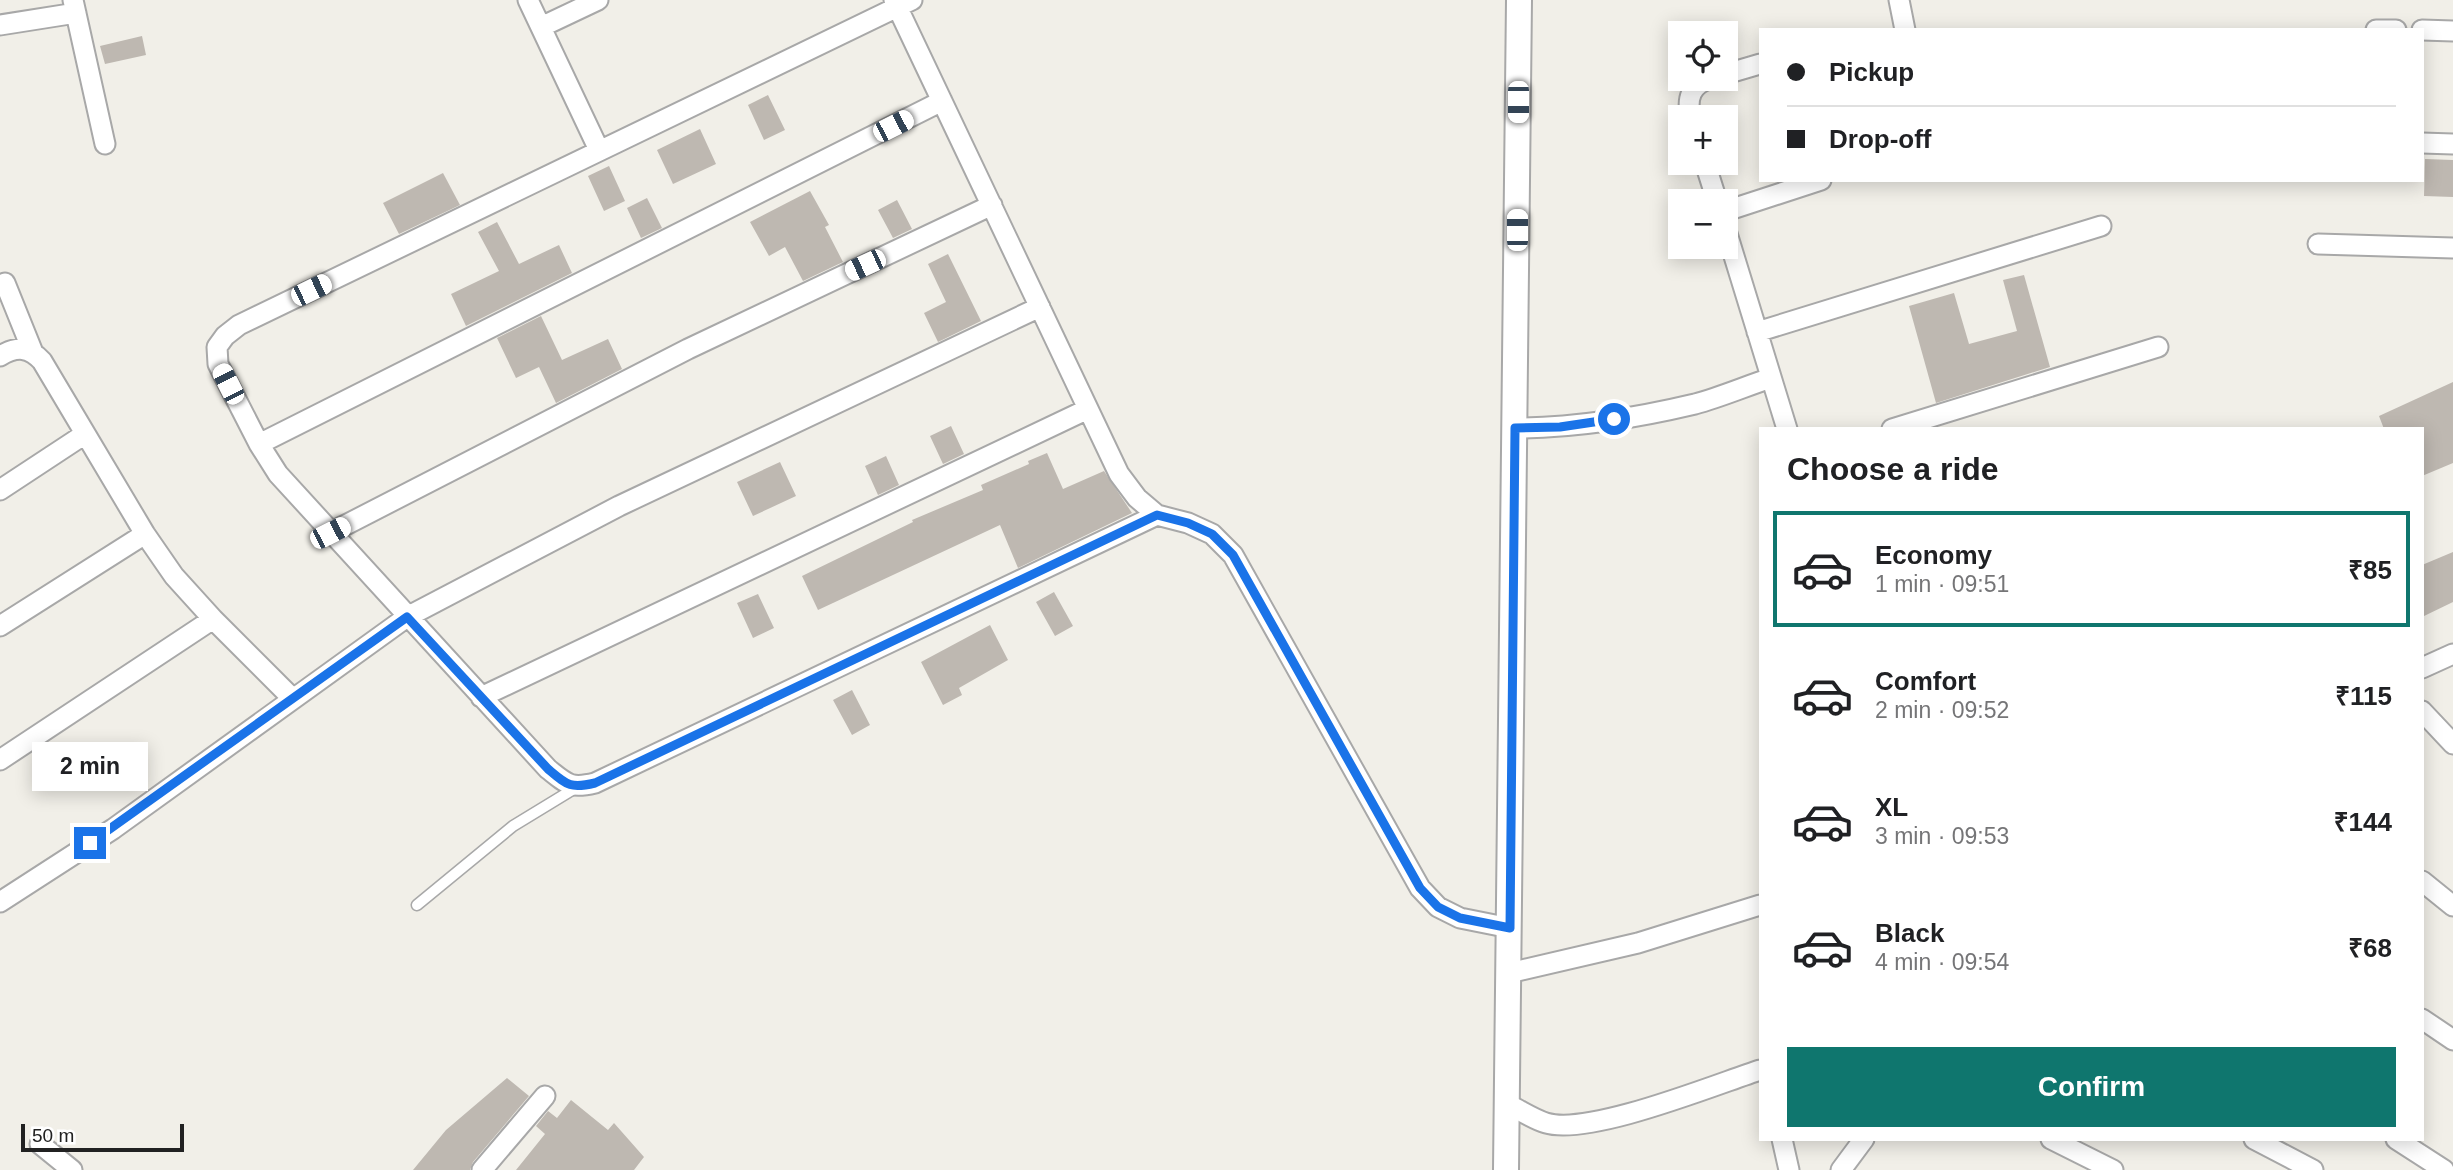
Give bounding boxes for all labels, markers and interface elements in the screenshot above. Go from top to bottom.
map controls [1668,21,1738,259]
button: locate [1668,21,1738,91]
text: Pickup [1829,57,1914,87]
car [1508,81,1529,123]
button: + [1668,105,1738,175]
car [870,107,917,145]
text: Drop-off [1829,124,1932,154]
button: − [1668,189,1738,259]
car [1507,209,1528,251]
car [842,247,889,283]
car [288,271,335,309]
car [210,361,247,407]
route start [1598,403,1630,435]
text: Choose a ride [1787,451,1999,487]
car [307,514,354,552]
icon: car [1791,538,1854,601]
text: Economy [1875,540,1992,570]
text: ₹85 [2348,555,2392,585]
text: 1 min · 09:51 [1875,571,2009,597]
icon: car [1791,664,1854,727]
text: Comfort [1875,666,1976,696]
text: ₹115 [2335,681,2392,711]
text: 2 min · 09:52 [1875,697,2009,723]
callout: 2 min [32,742,148,790]
text: 2 min [60,753,120,779]
icon: car [1791,790,1854,853]
text: XL [1875,792,1908,822]
text: ₹144 [2334,807,2392,837]
text: 3 min · 09:53 [1875,823,2009,849]
route end [74,827,106,859]
icon: car [1791,916,1854,979]
text: Black [1875,918,1944,948]
text: ₹68 [2348,933,2392,963]
text: 4 min · 09:54 [1875,949,2009,975]
button: Confirm [1787,1047,2396,1127]
scale bar [21,1121,184,1153]
text: 50 m [32,1125,74,1146]

